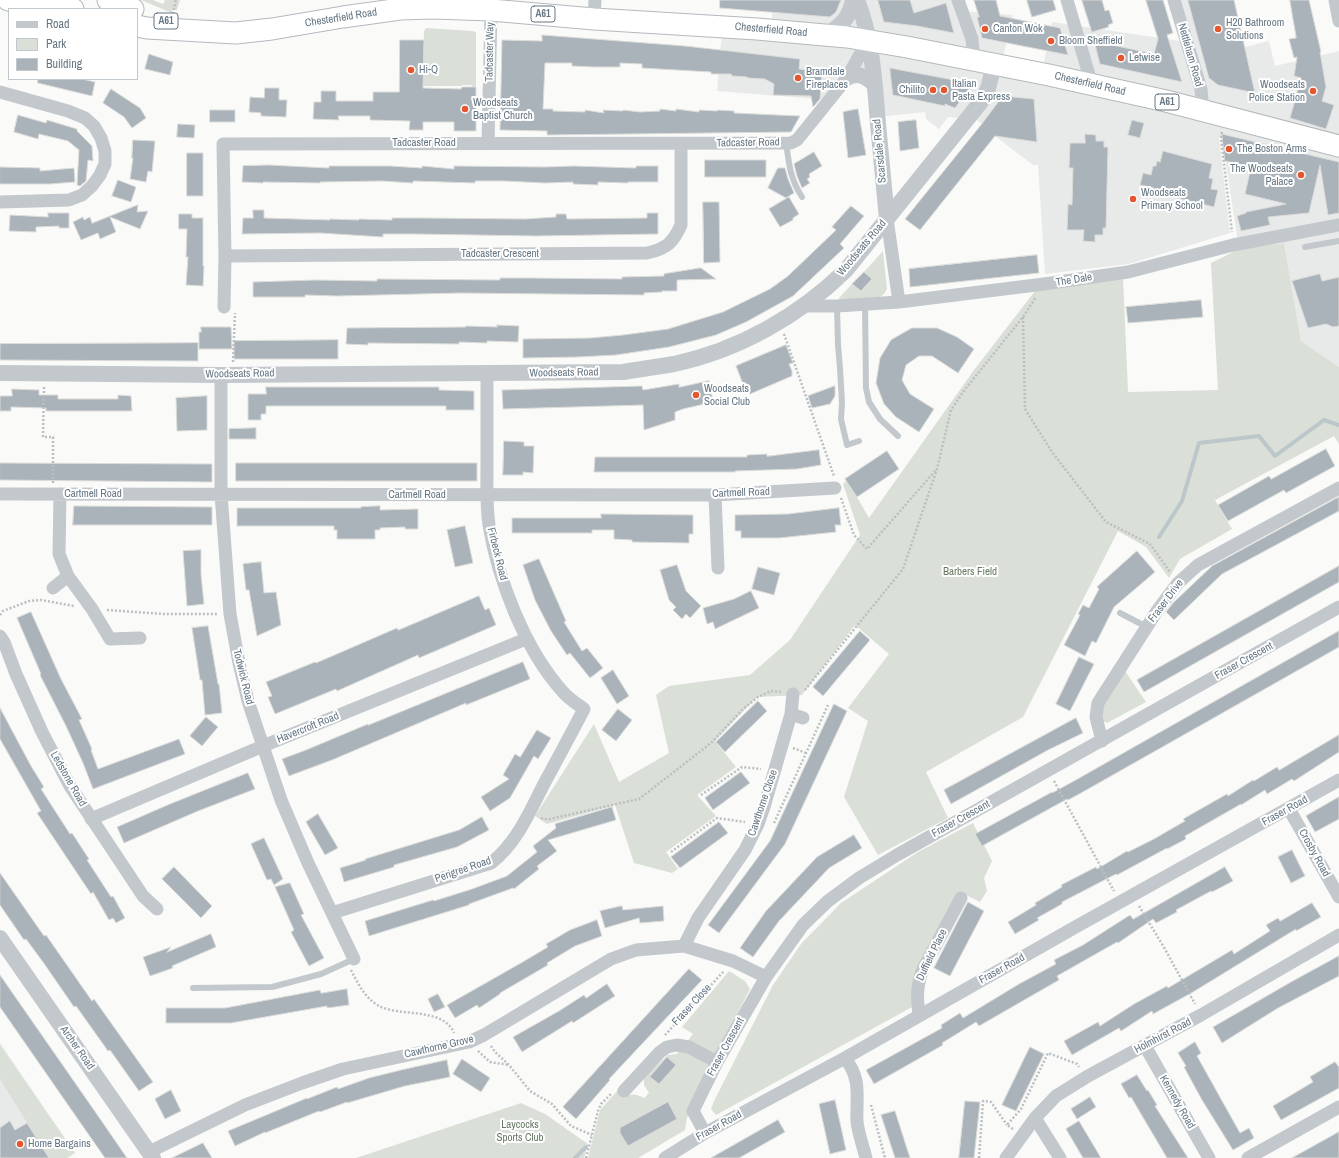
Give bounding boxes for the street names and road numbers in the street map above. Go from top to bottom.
street label: Chesterfield Road [304,6,378,30]
road number: A61 [531,6,555,22]
road number: A61 [154,13,178,29]
street label: Chesterfield Road [734,20,808,40]
street label: Tadcaster Way [483,22,497,82]
street label: Nettleham Road [1175,22,1205,88]
street label: Chesterfield Road [1053,69,1127,99]
road number: A61 [1155,94,1179,110]
street label: Scarsdale Road [871,118,889,184]
street label: Tadcaster Road [392,136,456,150]
street label: Tadcaster Road [716,136,780,150]
street label: Woodseats Road [835,217,889,279]
street label: Tadcaster Crescent [461,247,539,261]
street label: The Dale [1055,271,1093,289]
street label: Woodseats Road [529,366,599,380]
street label: Woodseats Road [205,367,275,381]
street label: Cartmell Road [712,485,770,501]
street label: Cartmell Road [64,487,122,501]
street label: Cartmell Road [388,488,446,502]
street label: Firbeck Road [484,526,510,582]
street label: Fraser Drive [1146,577,1186,625]
street label: Fraser Crescent [1213,640,1275,682]
street label: Todwick Road [230,648,256,706]
street label: Havercroft Road [275,710,341,746]
street label: Ledstone Road [47,749,89,809]
street label: Cawthorne Close [745,768,781,838]
street label: Fraser Road [1260,793,1310,829]
street label: Fraser Crescent [930,798,992,840]
street label: Crosby Road [1295,827,1333,879]
street label: Perigree Road [433,854,493,886]
street label: Duffield Place [914,927,950,983]
street label: Fraser Road [977,951,1027,987]
street label: Fraser Close [670,982,714,1028]
street label: Holmhirst Road [1132,1015,1194,1057]
street label: Fraser Crescent [705,1016,747,1078]
street label: Archer Road [57,1023,97,1073]
street label: Cawthorne Grove [403,1033,475,1061]
street label: Kennedy Road [1156,1073,1198,1131]
street label: Fraser Road [694,1108,744,1144]

